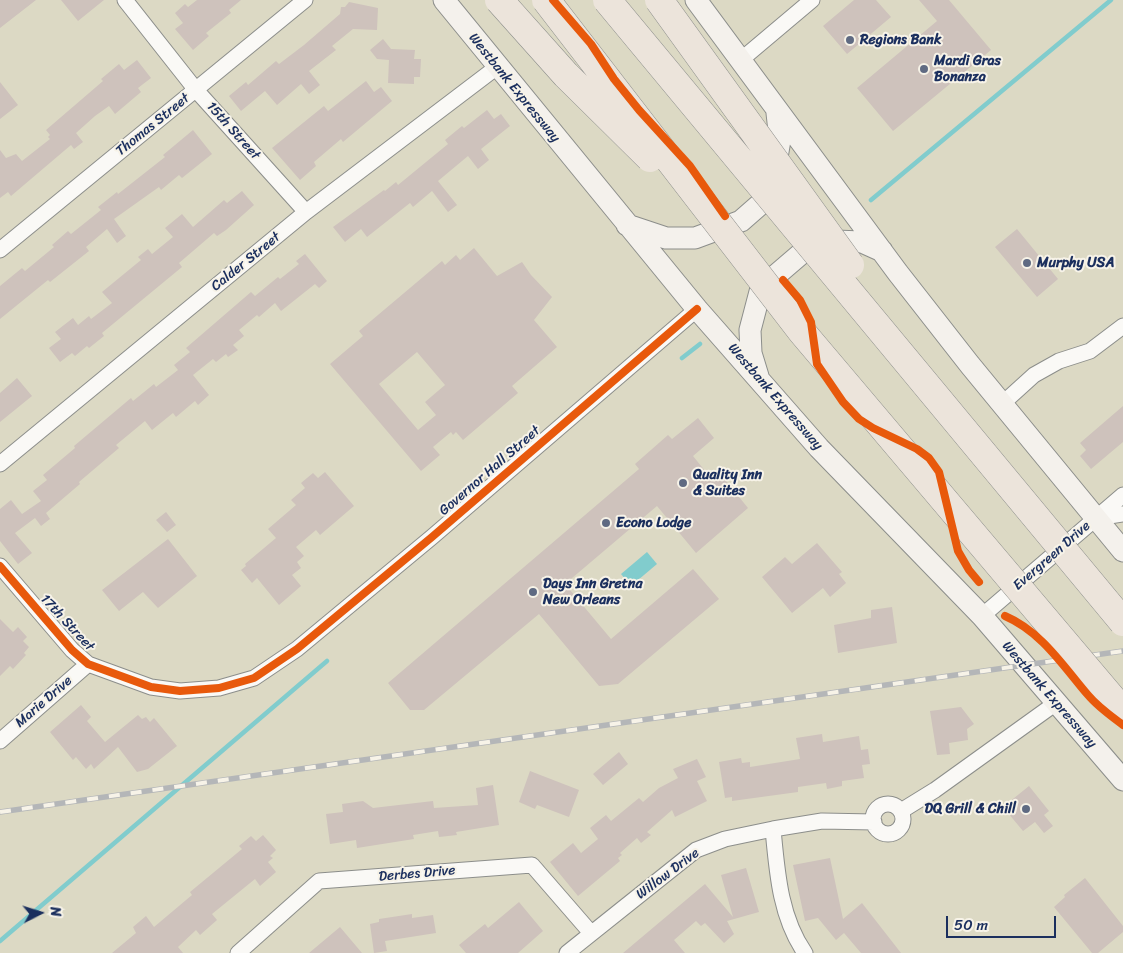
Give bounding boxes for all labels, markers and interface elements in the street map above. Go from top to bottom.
street label: Westbank Expressway [465,30,563,146]
place label: Regions Bank [860,32,941,48]
marker: Regions Bank [844,34,856,46]
place label: Mardi Gras Bonanza [934,53,1001,85]
marker: Mardi Gras Bonanza [918,63,930,75]
street label: Thomas Street [113,90,193,160]
street label: 15th Street [203,99,263,163]
street label: Calder Street [208,229,284,295]
place label: Murphy USA [1037,255,1114,271]
marker: Murphy USA [1021,257,1033,269]
street label: Westbank Expressway [724,340,826,454]
street label: Governor Hall Street [436,423,544,519]
place label: Quality Inn & Suites [693,467,762,500]
marker: Quality Inn & Suites [677,477,689,489]
place label: Econo Lodge [616,515,691,531]
marker: Econo Lodge [600,517,612,529]
street label: Evergreen Drive [1010,518,1094,594]
place label: Days Inn Gretna New Orleans [543,576,642,608]
marker: Days Inn Gretna New Orleans [527,586,539,598]
street label: 17th Street [36,591,98,655]
street label: Westbank Expressway [998,638,1100,752]
street label: Marie Drive [12,673,76,731]
place label: DQ Grill & Chill [925,801,1016,817]
marker: DQ Grill & Chill [1020,803,1032,815]
street label: Willow Drive [633,845,703,903]
street label: Derbes Drive [378,862,456,886]
north arrow [15,888,65,938]
text: N [43,906,68,918]
scale bar [948,906,1058,938]
text: 50 m [954,912,988,938]

